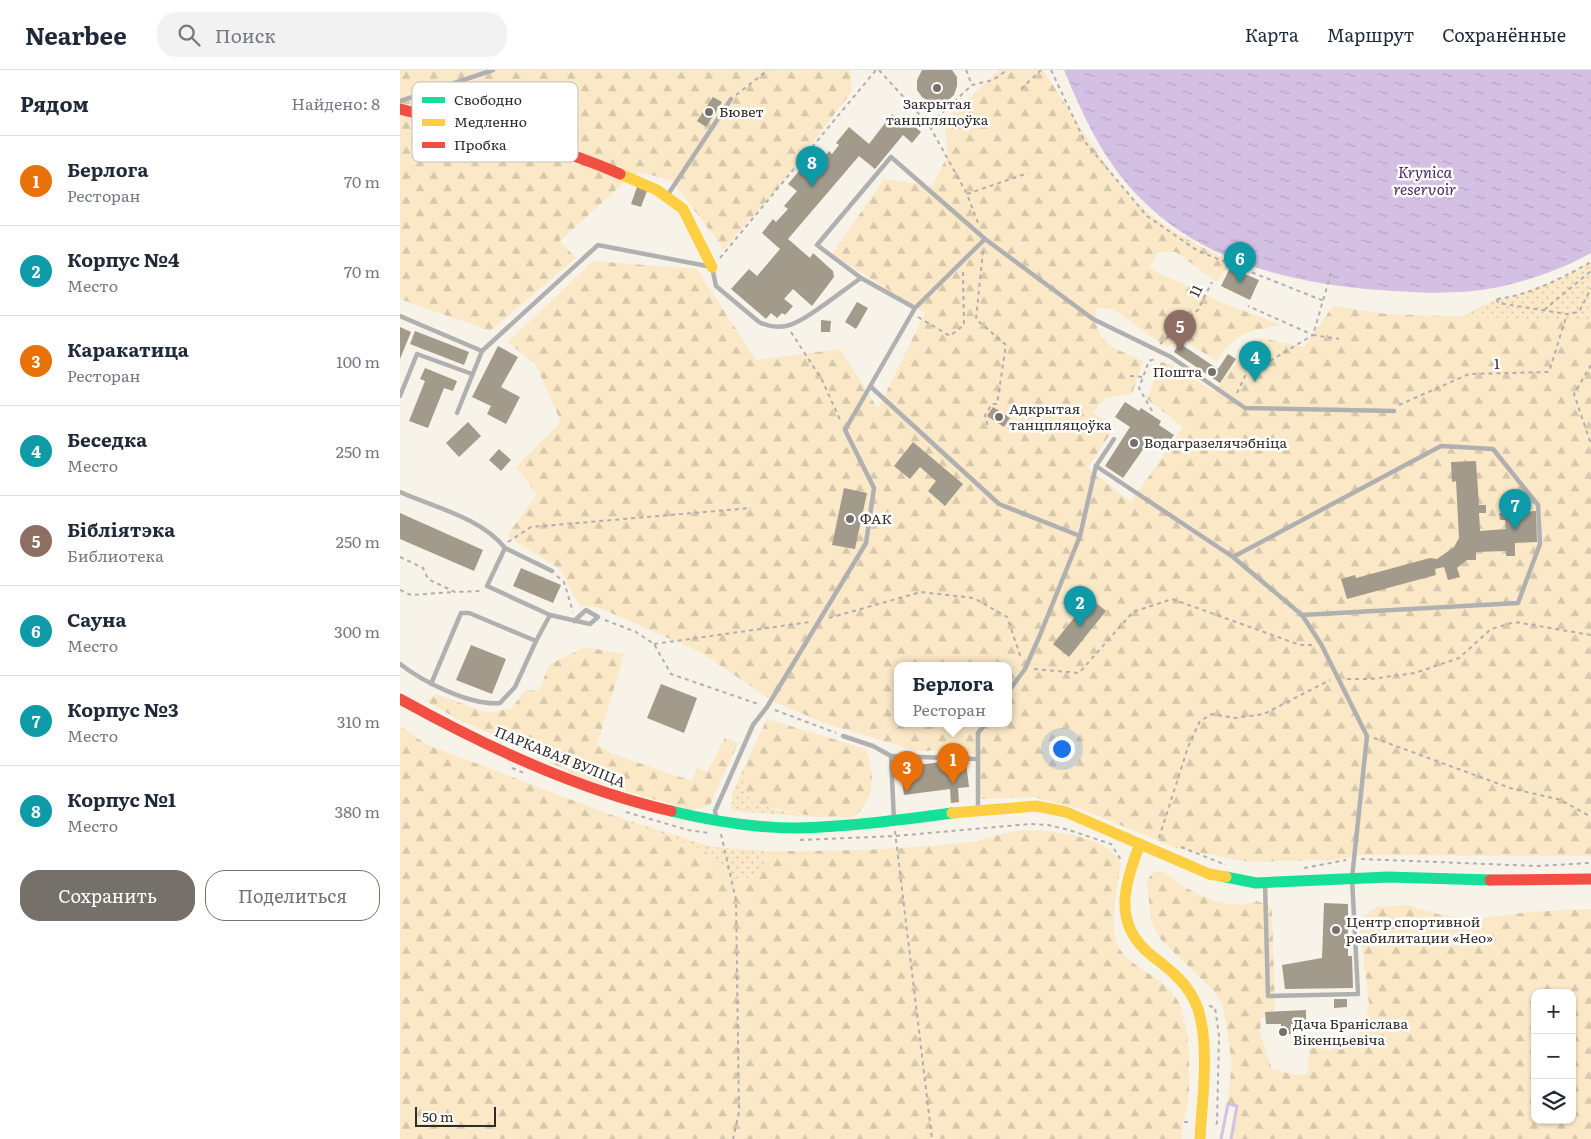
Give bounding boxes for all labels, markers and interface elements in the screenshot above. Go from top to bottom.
search box [157,12,507,57]
text: Nearbee [25,17,127,52]
icon: search [175,21,203,49]
text: Поиск [215,21,276,49]
text: Карта [1245,21,1299,48]
text: Маршрут [1327,21,1414,48]
text: Сохранённые [1442,21,1566,48]
legend [412,82,578,162]
marker: Закрытая танцпляцоўка [931,82,943,94]
text: Рядом [20,87,89,118]
text: Свободно [454,89,522,109]
text: Найдено: 8 [292,91,380,115]
place label: Закрытая танцпляцоўка [886,93,989,129]
place label: Бювет [719,101,764,121]
marker: Бювет [703,106,715,118]
text: Медленно [454,111,527,131]
text: Пробка [454,134,507,154]
pin: 8 [796,146,828,187]
text: Берлога [67,155,148,183]
water label: Krynica reservoir [1394,160,1456,200]
text: 1 [33,169,39,193]
text: 70 m [344,169,380,193]
text: Ресторан [67,183,141,207]
pin: 6 [1224,242,1256,283]
text: Корпус №4 [67,245,180,273]
text: 2 [32,259,40,283]
text: 70 m [344,259,380,283]
text: Место [67,273,118,297]
street label: 11 [1184,281,1207,300]
pin: 5 [1164,310,1196,351]
text: Каракатица [67,335,189,363]
pin: 4 [1239,341,1271,382]
text: 3 [32,349,40,373]
text: 100 m [336,349,380,373]
street label: 1 [1494,353,1500,373]
place label: Пошта [1153,361,1202,381]
text: Ресторан [67,363,141,387]
marker: Пошта [1206,366,1218,378]
place label: Адкрытая танцпляцоўка [1009,398,1112,434]
marker: Адкрытая танцпляцоўка [993,411,1005,423]
text: Беседка [67,425,147,453]
place label: Водагразелячэбніца [1144,432,1288,452]
marker: Водагразелячэбніца [1128,437,1140,449]
text: 4 [31,439,41,463]
text: 250 m [336,439,380,463]
text: Место [67,453,118,477]
pin: 7 [1499,489,1531,530]
place label: ФАК [860,508,892,528]
marker: ФАК [844,513,856,525]
text: Бібліятэка [67,515,175,543]
text: 5 [32,529,40,553]
text: 250 m [336,529,380,553]
text: Библиотека [67,543,164,567]
pin: 2 [1064,586,1096,627]
text: Сауна [67,605,126,633]
text: 6 [31,619,41,643]
text: 300 m [334,619,380,643]
text: Место [67,633,118,657]
popup [894,662,1012,727]
text: Берлога [912,669,994,697]
text: Корпус №3 [67,695,179,723]
text: Ресторан [912,697,986,721]
text: 7 [32,709,40,733]
text: 310 m [337,709,380,733]
street label: ПАРКАВАЯ ВУЛІЦА [492,721,630,792]
text: Место [67,723,118,747]
your location [1049,736,1075,762]
pin: 1 [937,743,969,784]
pin: 3 [891,751,923,792]
text: Корпус №1 [67,785,176,813]
text: 8 [31,799,41,823]
text: 380 m [335,799,380,823]
text: Место [67,813,118,837]
button: Сохранить [20,870,195,921]
button: Поделиться [205,870,380,921]
place label: Центр спортивной реабилитации «Нео» [1346,911,1493,947]
marker: Центр спортивной реабилитации «Нео» [1330,924,1342,936]
map controls [1531,989,1576,1124]
button: + [1531,989,1576,1034]
place label: Дача Браніслава Вікенцьевіча [1293,1013,1408,1049]
marker: Дача Браніслава Вікенцьевіча [1277,1026,1289,1038]
button: − [1531,1034,1576,1079]
button: layers [1531,1079,1576,1124]
scale bar [415,1104,496,1127]
text: 50 m [422,1106,454,1126]

